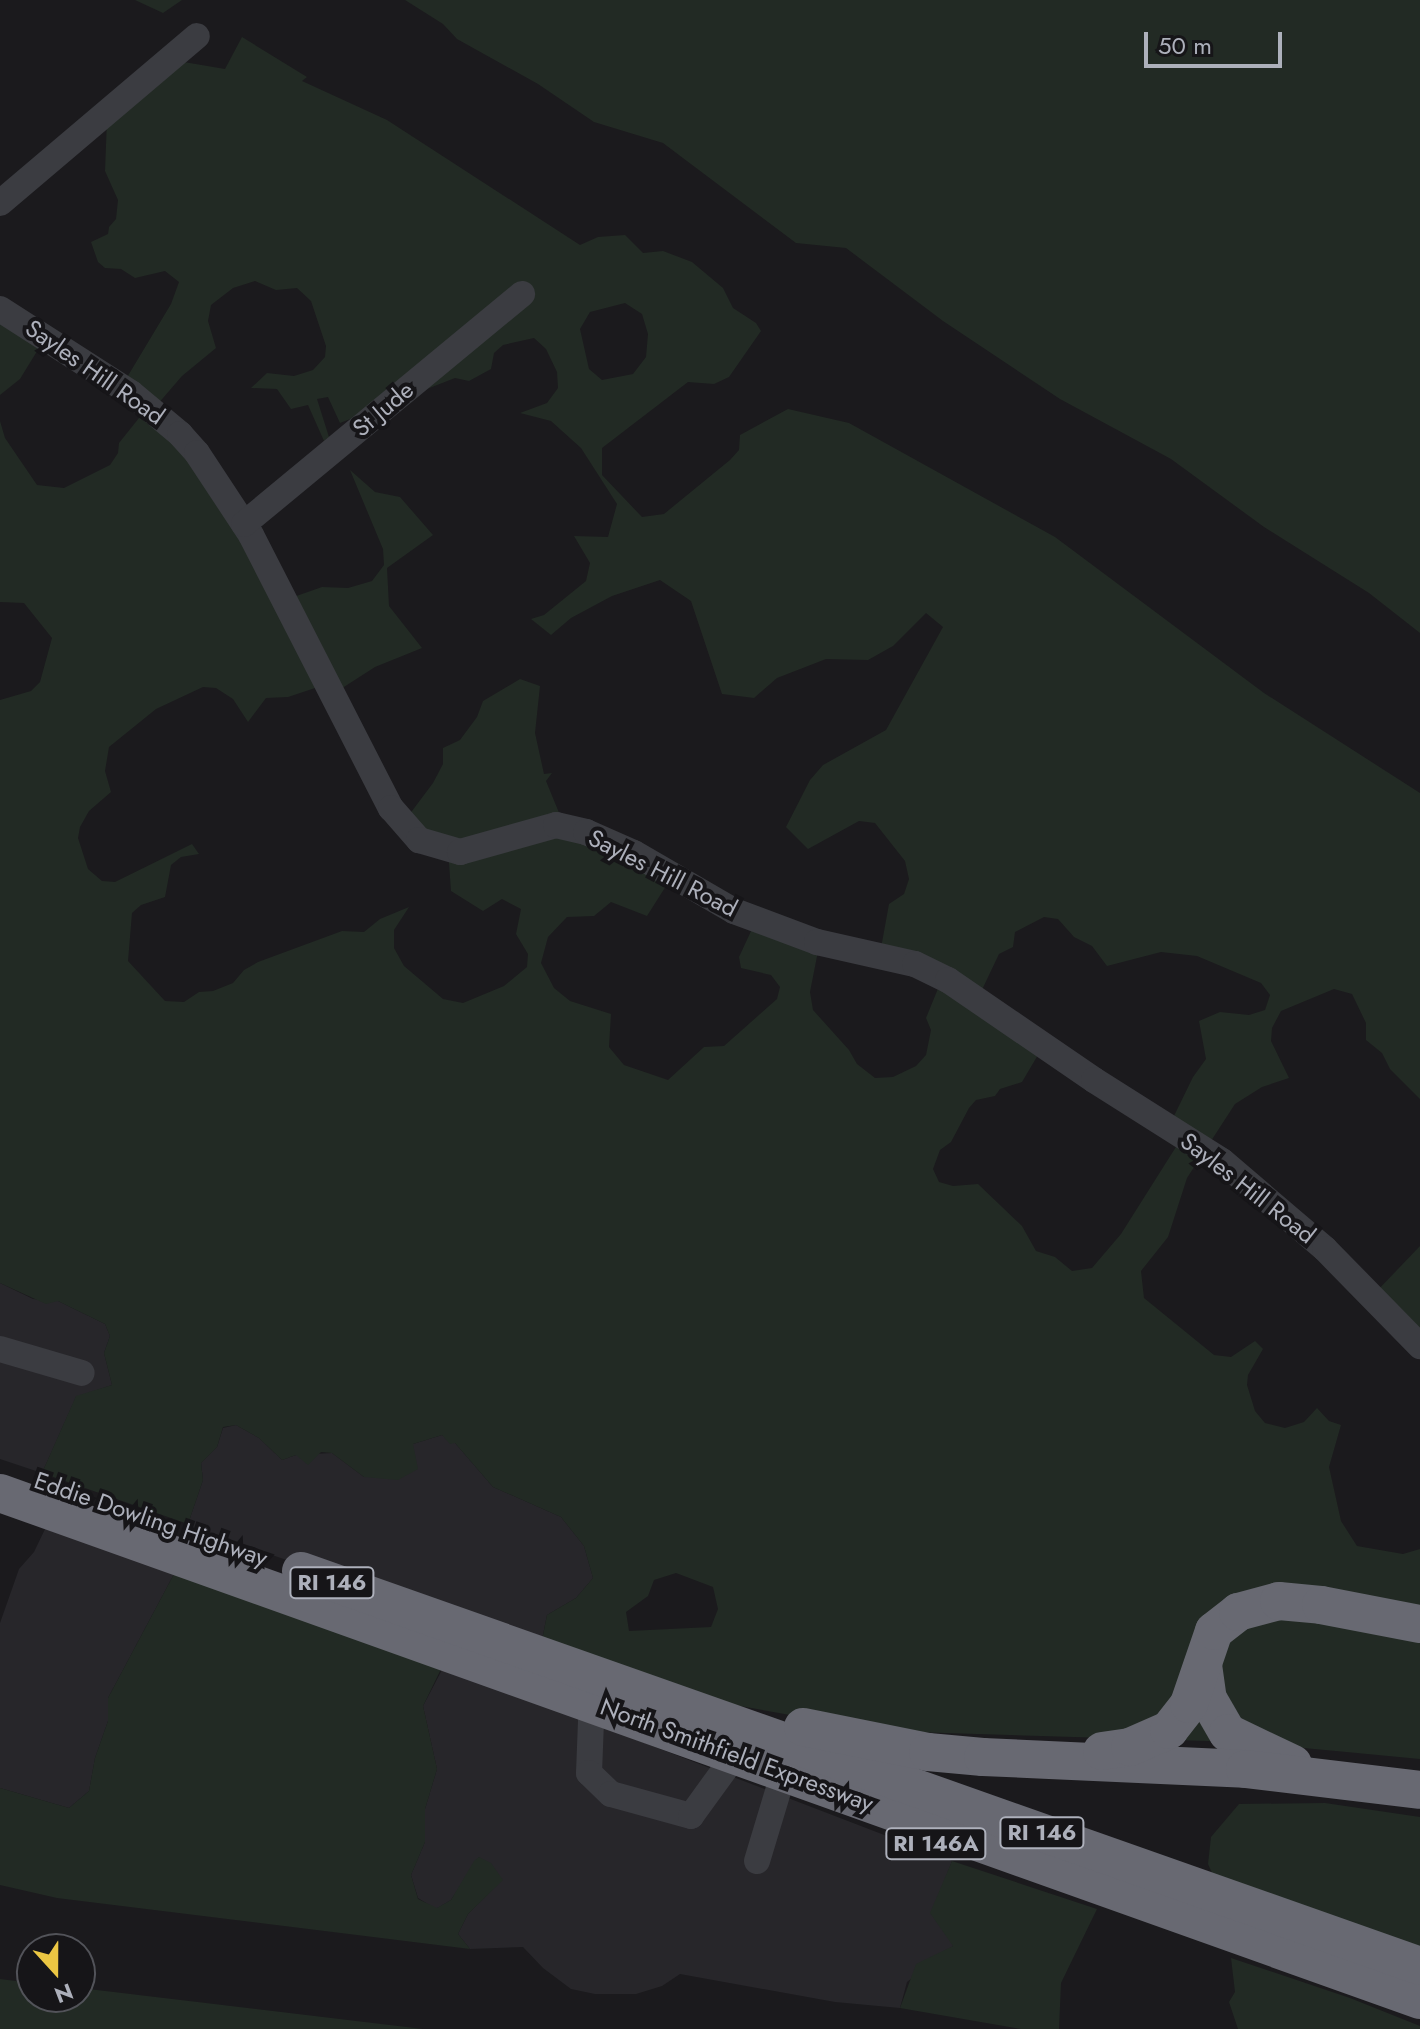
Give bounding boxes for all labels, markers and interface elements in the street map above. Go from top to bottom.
scale bar [1148,16,1286,66]
text: 50 m [1158,28,1212,63]
street label: Sayles Hill Road [20,313,170,431]
street label: St Jude [347,375,419,443]
street label: Sayles Hill Road [584,823,742,923]
street label: Sayles Hill Road [1175,1126,1321,1250]
street label: Eddie Dowling Highway [31,1466,271,1572]
road number: RI 146 [288,1565,376,1601]
street label: North Smithfield Expressway [596,1692,878,1818]
road number: RI 146 [998,1815,1086,1851]
road number: RI 146A [884,1826,988,1862]
north arrow [16,1933,96,2013]
text: N [50,1975,78,2012]

